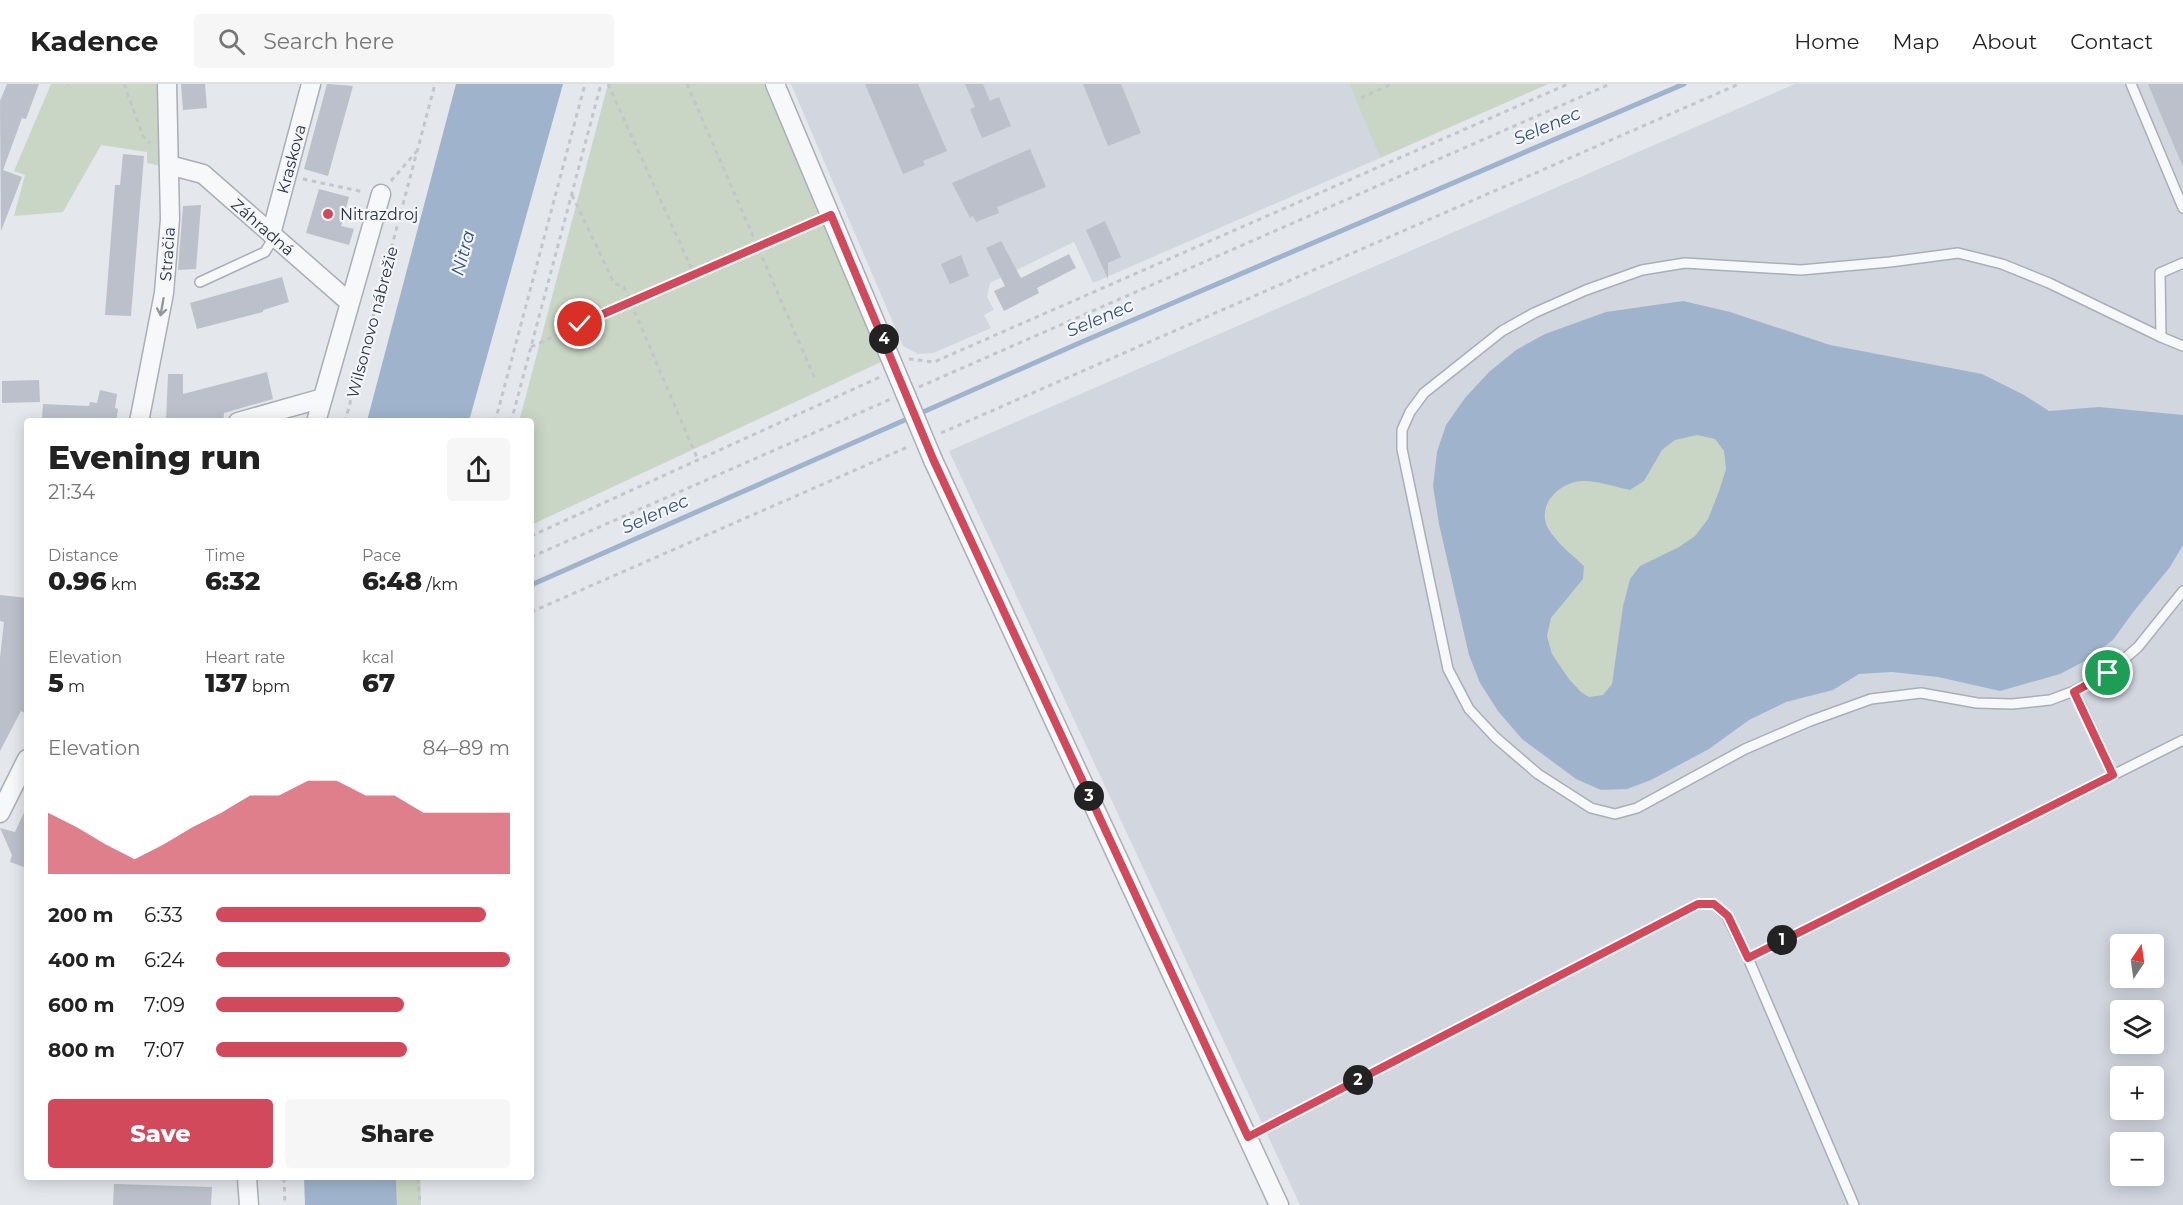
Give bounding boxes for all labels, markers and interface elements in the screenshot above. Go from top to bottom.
search box [194,14,614,68]
text: Kadence [30,24,158,58]
icon: search [215,25,248,58]
text: Search here [263,28,394,55]
text: Home [1794,29,1859,54]
text: Map [1892,29,1939,54]
text: About [1972,29,2037,54]
text: Contact [2070,29,2153,54]
water label: Selenec [1510,102,1584,150]
street label: Kraskova [273,122,310,196]
street label: Záhradná [227,195,298,260]
place label: Nitrazdroj [340,205,418,224]
marker: Nitrazdroj [321,207,335,221]
street label: Stračia [156,226,179,282]
water label: Nitra [446,228,480,278]
street label: Wilsonovo nábrežie [343,244,402,400]
water label: Selenec [1063,294,1137,342]
one-way arrow [156,297,167,317]
pin [554,298,605,349]
icon: check [563,307,596,340]
pin: 4 [869,324,899,354]
text: 4 [878,329,890,348]
text: Evening run [48,437,261,477]
button: share [447,438,510,501]
text: 21:34 [48,480,95,504]
water label: Selenec [618,490,692,538]
text: Distance [48,546,118,565]
text: Time [205,546,245,565]
text: Pace [362,546,401,565]
text: 0.96 [48,565,107,597]
text: 6:32 [205,565,260,597]
text: 6:48 [362,565,422,597]
text: km [107,575,137,594]
text: /km [422,575,458,594]
pin [2082,647,2133,698]
text: Elevation [48,648,122,667]
text: Heart rate [205,648,285,667]
text: kcal [362,648,394,667]
icon: arrive [2091,656,2124,689]
text: 5 [48,667,64,699]
text: 137 [205,667,247,699]
text: 67 [362,667,395,699]
text: m [64,677,85,696]
text: bpm [247,677,290,696]
text: Elevation [48,736,140,760]
text: 84–89 m [422,736,510,760]
pin: 3 [1074,781,1104,811]
text: 3 [1084,786,1094,805]
text: 200 m [48,903,114,927]
text: 6:33 [144,903,183,927]
pin: 1 [1767,925,1797,955]
text: 1 [1779,930,1785,949]
north arrow [2110,934,2164,988]
map controls [2110,934,2164,1186]
text: 400 m [48,948,116,972]
text: 6:24 [144,948,185,972]
text: 600 m [48,993,115,1017]
text: 7:09 [144,993,185,1017]
button: layers [2110,1000,2164,1054]
text: 800 m [48,1038,115,1062]
text: 7:07 [144,1038,185,1062]
pin: 2 [1343,1065,1373,1095]
button: + [2110,1066,2164,1120]
text: 2 [1353,1070,1363,1089]
button: Save [48,1099,273,1168]
button: Share [285,1099,510,1168]
button: − [2110,1132,2164,1186]

